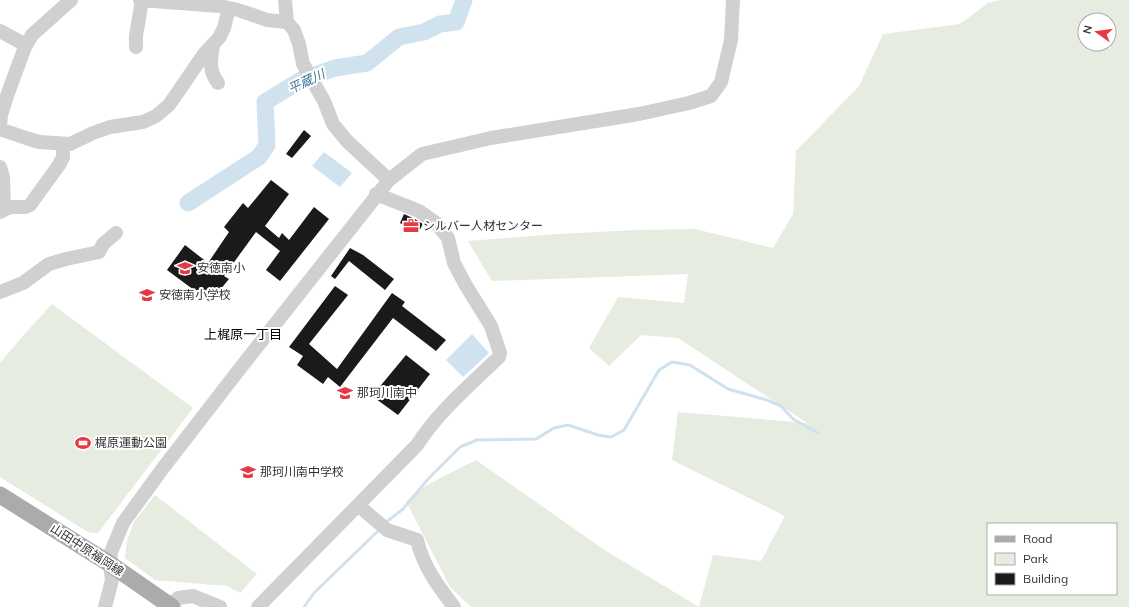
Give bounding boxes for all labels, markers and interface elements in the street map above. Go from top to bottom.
north arrow [1077,12,1117,52]
text: N [1079,24,1095,35]
water label: 平蔵川 [285,65,329,96]
office icon: シルバー人材センター [402,217,420,235]
place label: シルバー人材センター [423,218,543,233]
school or university icon: 安徳南小 [176,259,194,277]
place label: 安徳南小 [197,260,245,275]
school or university icon: 安徳南小学校 [138,286,156,304]
place label: 安徳南小学校 [159,287,231,302]
district label: 上梶原一丁目 [204,326,282,342]
school or university icon: 那珂川南中 [336,384,354,402]
place label: 那珂川南中 [357,385,417,400]
sports icon: 梶原運動公園 [74,434,92,452]
place label: 梶原運動公園 [95,435,167,450]
school or university icon: 那珂川南中学校 [239,463,257,481]
place label: 那珂川南中学校 [260,464,344,479]
street label: 山田中原福岡線 [48,520,127,579]
legend [987,523,1117,595]
text: Road [1023,531,1052,546]
text: Park [1023,551,1049,566]
text: Building [1023,571,1068,586]

